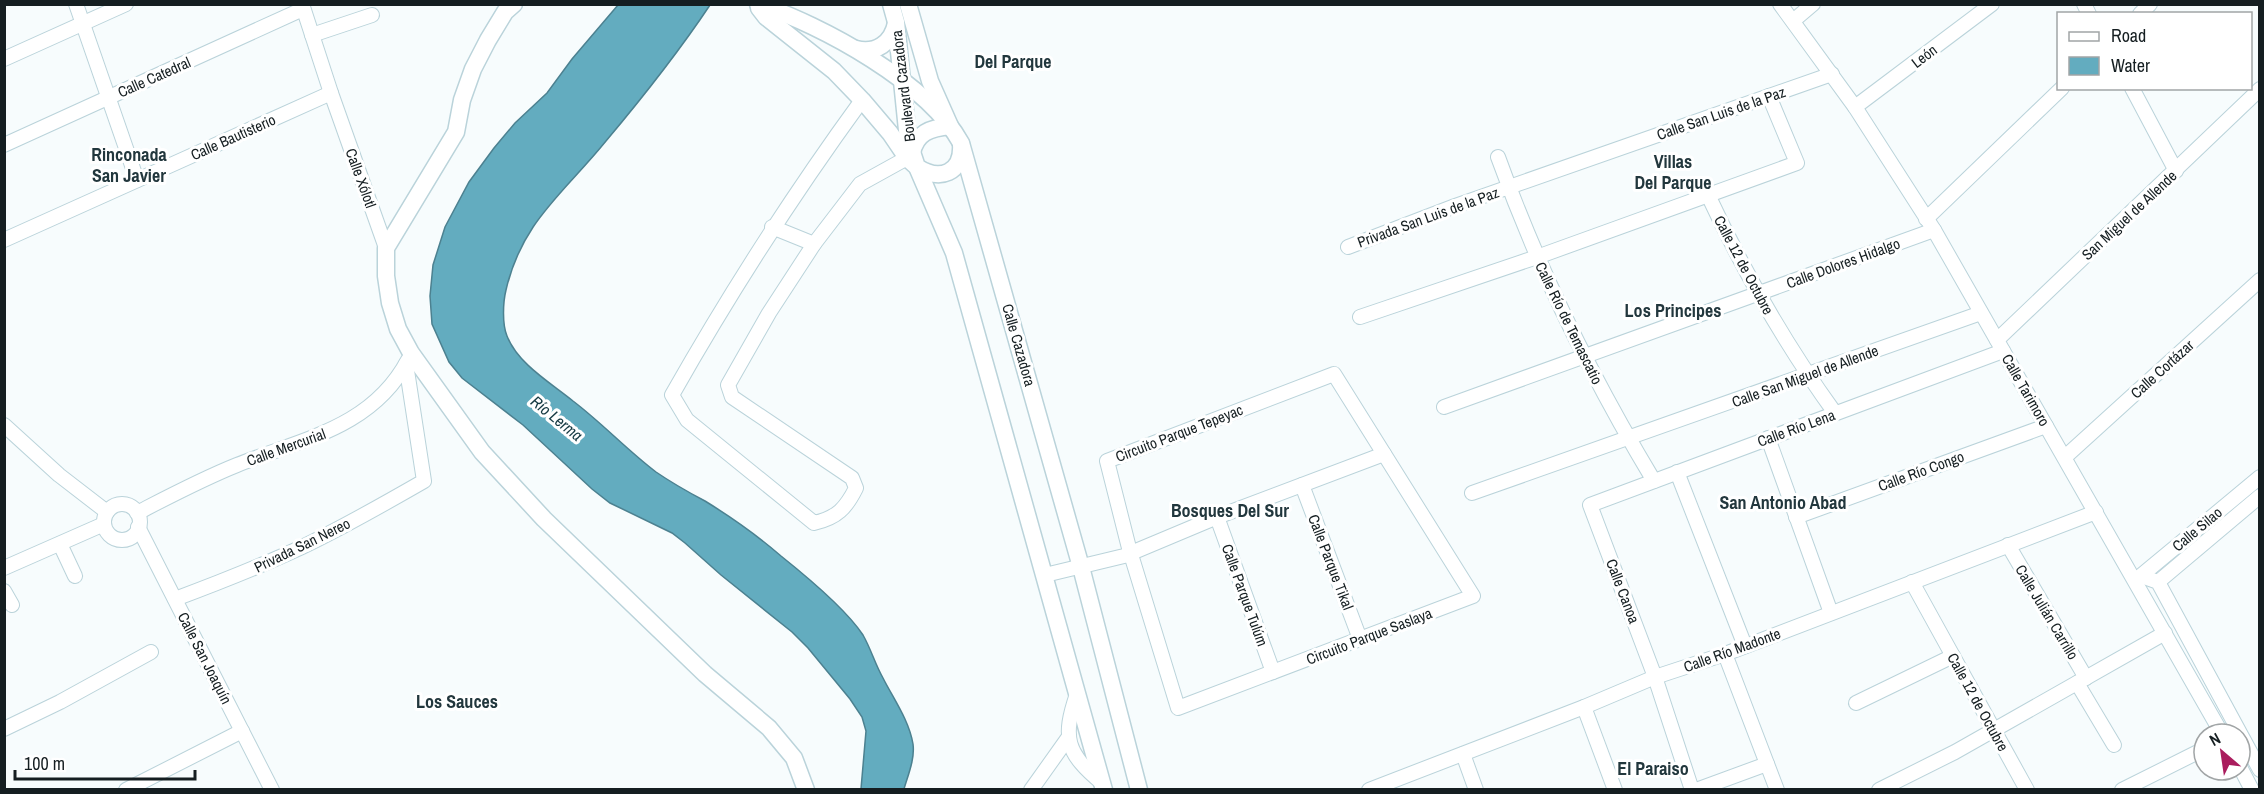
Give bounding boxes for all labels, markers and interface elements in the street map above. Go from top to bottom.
legend [2057,12,2252,90]
text: Road [2111,23,2146,48]
street label: Boulevard Cazadora [886,29,920,143]
street label: León [1907,39,1941,73]
district label: Del Parque [974,49,1052,74]
street label: Calle Catedral [114,52,194,102]
text: Water [2111,53,2150,78]
street label: Calle San Luis de la Paz [1654,81,1788,145]
street label: Calle Bautisterio [187,109,279,165]
district label: Rinconada San Javier [91,142,168,188]
street label: Calle Xólotl [341,145,381,211]
district label: Villas Del Parque [1634,149,1712,195]
street label: San Miguel de Allende [2077,165,2181,265]
street label: Privada San Luis de la Paz [1354,182,1502,252]
street label: Calle 12 de Octubre [1709,212,1779,318]
street label: Calle Dolores Hidalgo [1783,233,1903,293]
street label: Calle Río de Temascatio [1530,258,1608,388]
district label: Los Principes [1625,298,1721,323]
street label: Calle Cazadora [997,301,1041,389]
street label: Calle Cortázar [2126,335,2198,403]
street label: Calle San Miguel de Allende [1729,340,1881,412]
street label: Calle Tarimoro [1997,350,2055,430]
water label: Río Lerma [526,390,588,446]
street label: Circuito Parque Tepeyac [1112,399,1246,467]
street label: Calle Río Lena [1754,404,1838,452]
street label: Calle Mercurial [244,423,328,471]
street label: Calle Río Congo [1875,446,1967,496]
district label: San Antonio Abad [1720,490,1846,515]
district label: Bosques Del Sur [1171,498,1289,523]
street label: Calle Silao [2167,502,2227,556]
street label: Calle Parque Tikal [1303,511,1359,613]
street label: Privada San Nereo [250,513,354,577]
street label: Calle Parque Tulúm [1217,541,1273,649]
street label: Calle Canoa [1601,556,1645,627]
street label: Calle Julián Carrillo [2010,561,2084,664]
street label: Circuito Parque Saslaya [1303,602,1435,670]
street label: Calle San Joaquín [173,608,237,708]
street label: Calle Río Madonte [1681,623,1784,677]
street label: Calle 12 de Octubre [1942,649,2014,755]
district label: Los Sauces [416,689,498,714]
north arrow [2192,722,2252,782]
text: N [2205,727,2224,751]
scale bar [15,743,195,781]
text: 100 m [24,751,65,776]
district label: El Paraiso [1617,756,1689,781]

